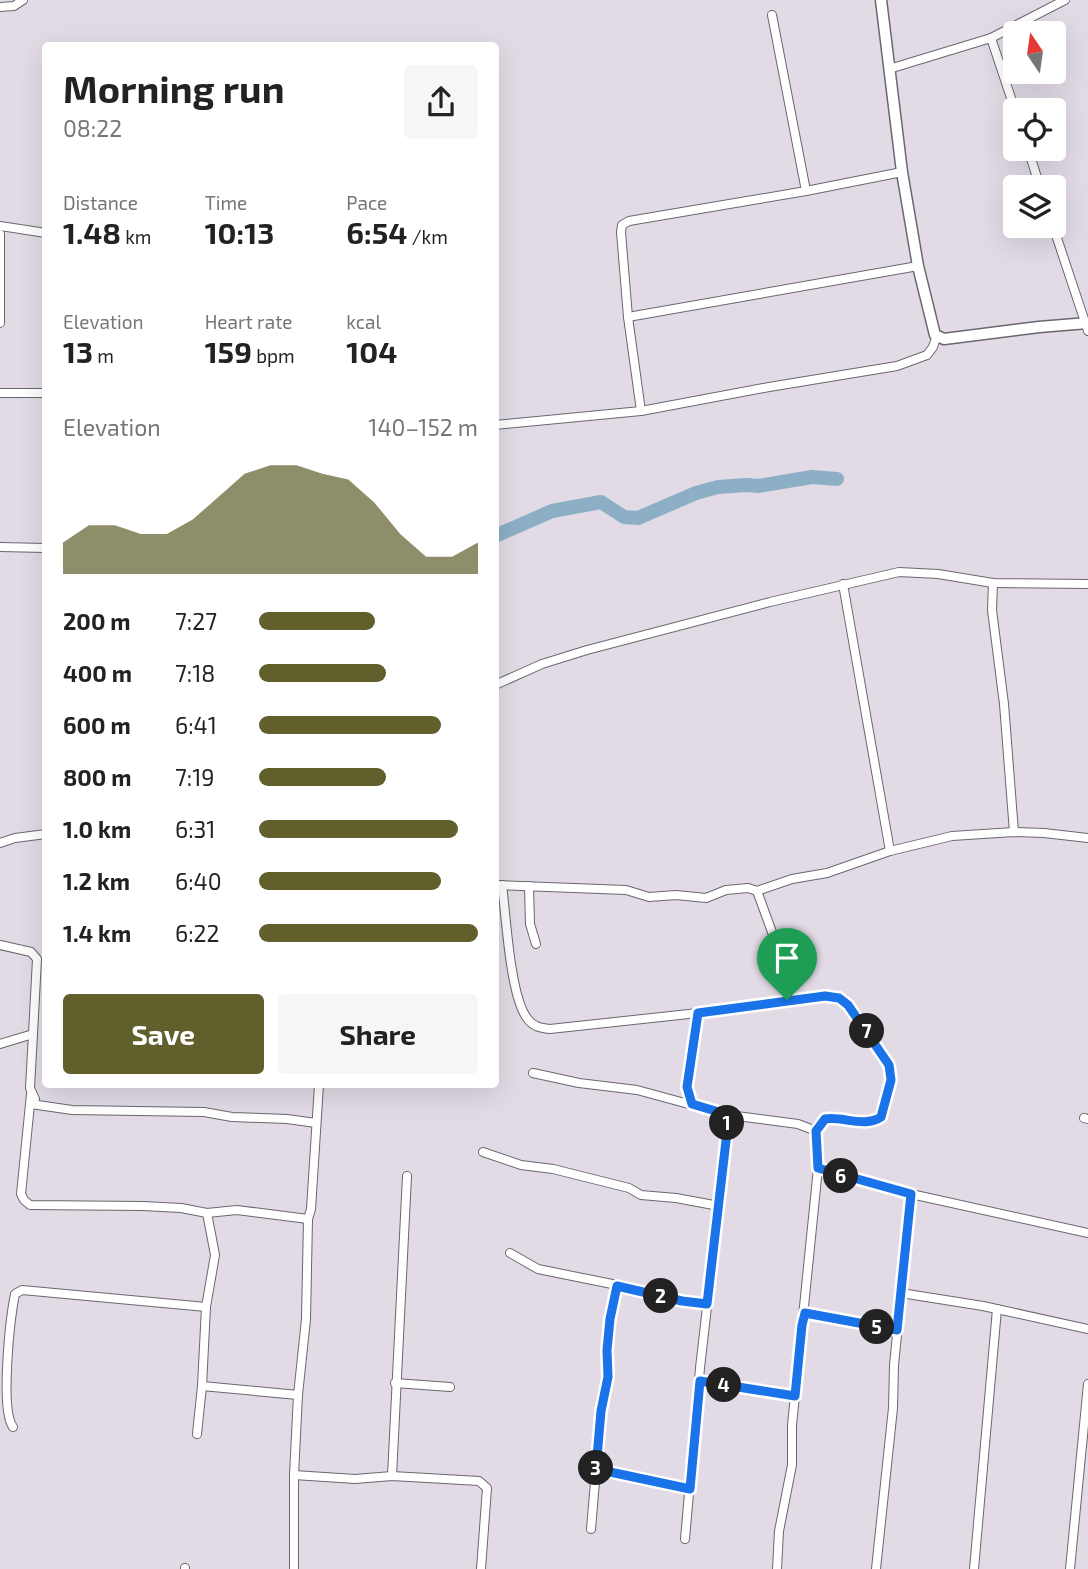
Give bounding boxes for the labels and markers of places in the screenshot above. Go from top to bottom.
pin [757,928,817,1000]
pin: 7 [850,1014,884,1048]
pin: 1 [710,1106,744,1140]
pin: 6 [824,1158,858,1194]
pin: 2 [644,1278,678,1314]
pin: 5 [860,1310,894,1344]
pin: 4 [706,1368,742,1402]
pin: 3 [578,1450,614,1486]

